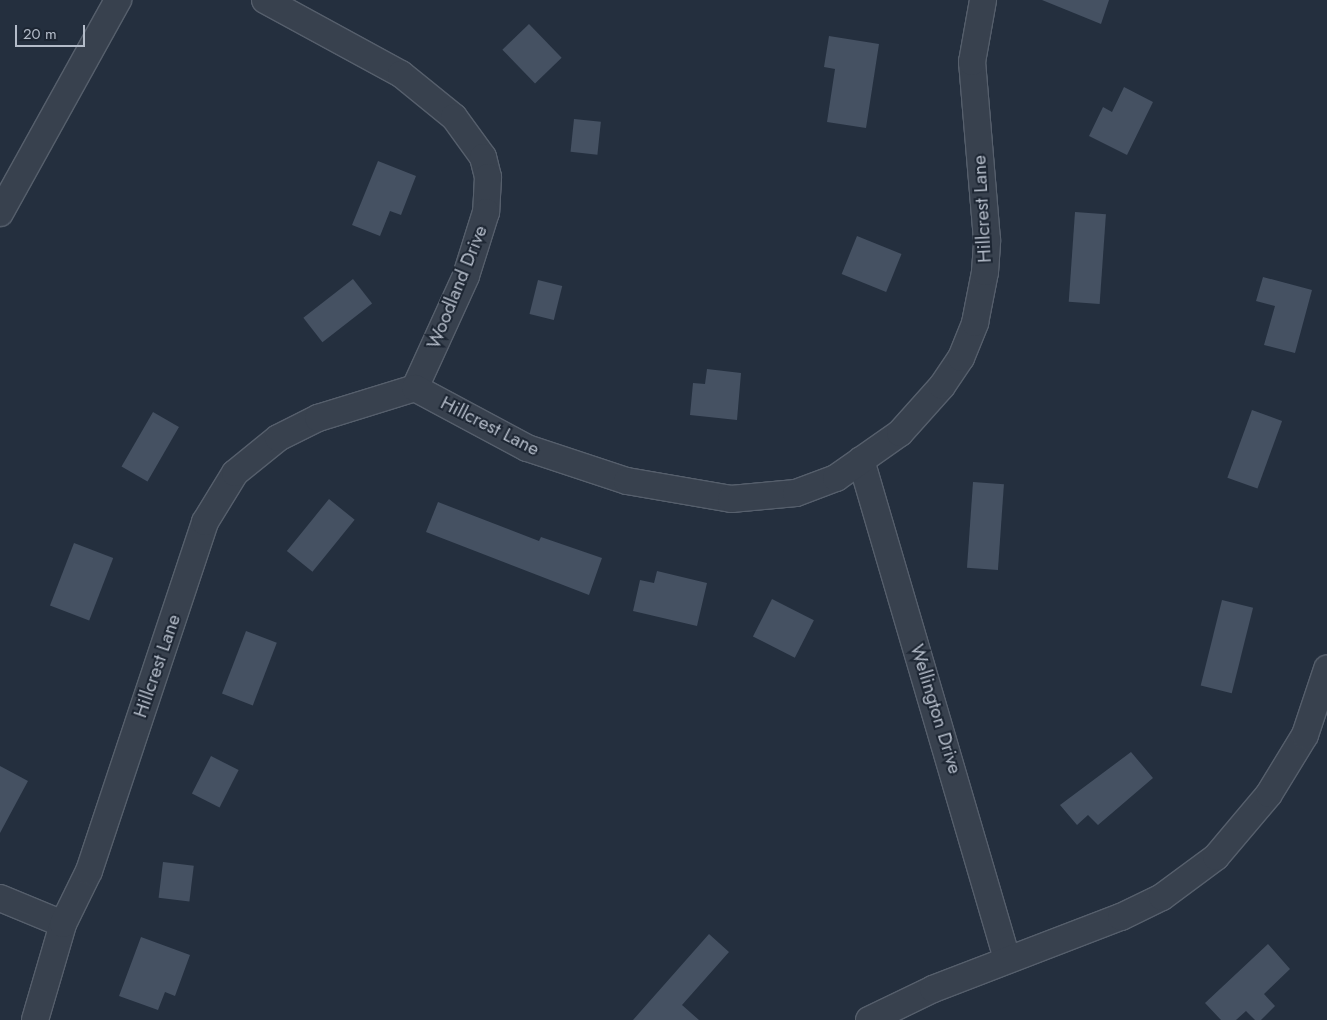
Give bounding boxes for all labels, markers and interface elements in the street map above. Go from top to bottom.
scale bar [18,15,88,47]
text: 20 m [23,23,57,45]
street label: Hillcrest Lane [968,155,996,263]
street label: Woodland Drive [422,222,492,352]
street label: Hillcrest Lane [437,391,543,461]
street label: Hillcrest Lane [129,611,185,721]
street label: Wellington Drive [905,641,967,777]

